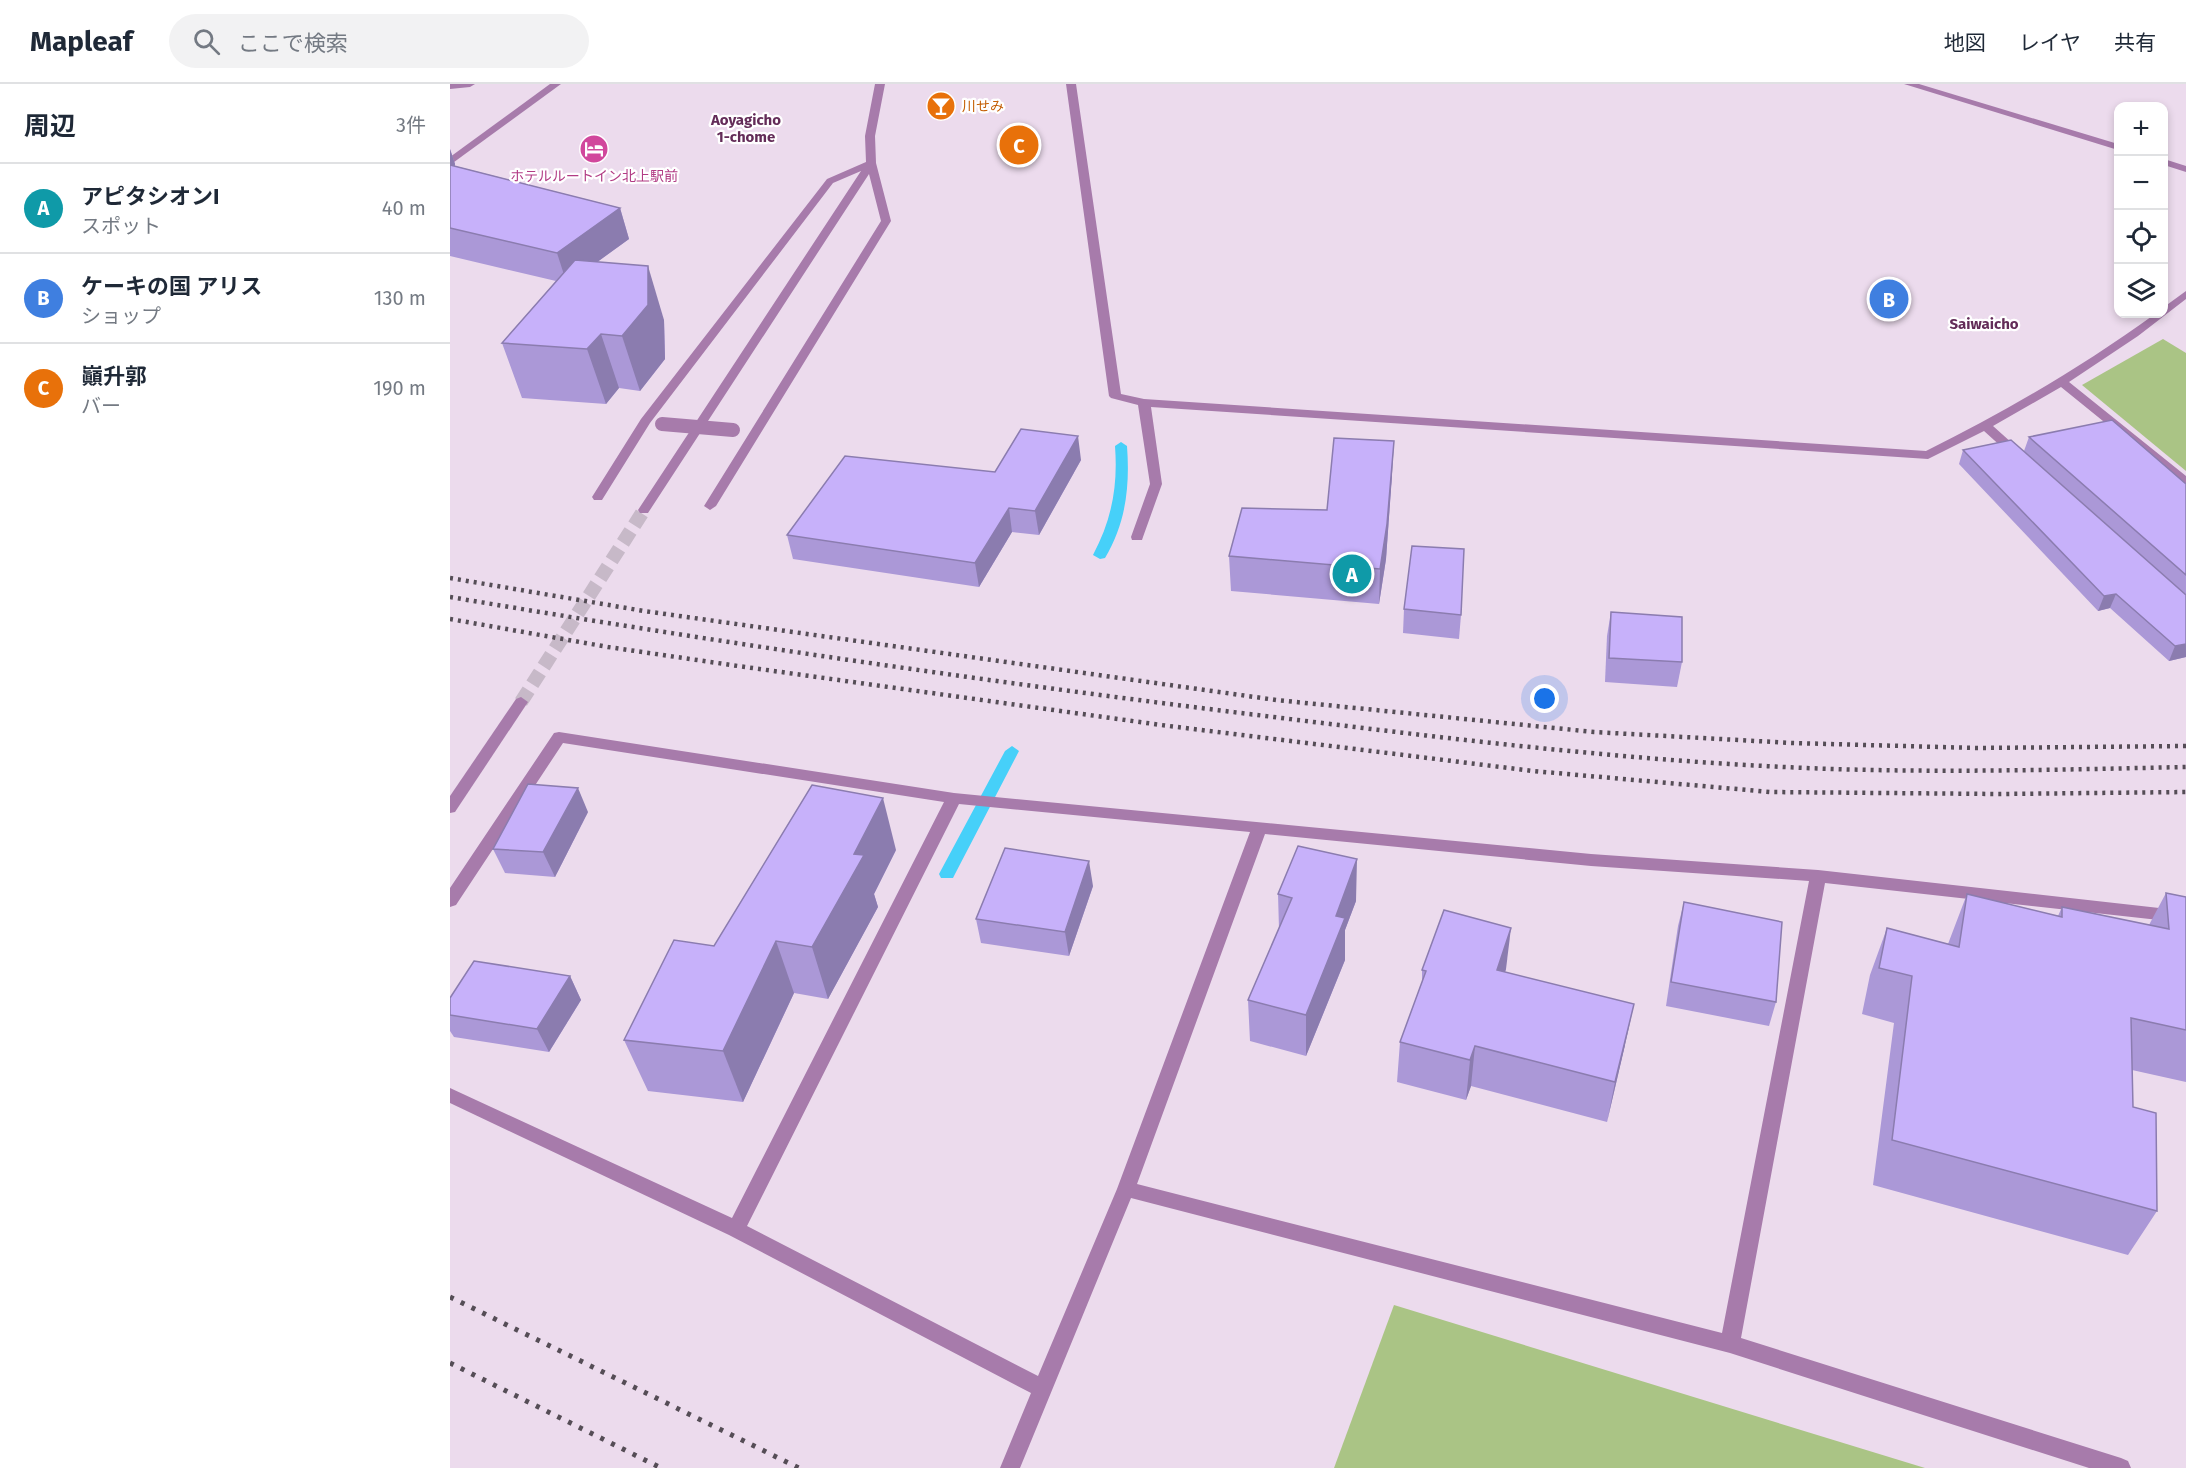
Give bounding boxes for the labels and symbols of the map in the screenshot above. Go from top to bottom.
bar icon: 川せみ [925,90,957,122]
place label: 川せみ [962,98,1004,115]
district label: Aoyagicho 1-chome [710,111,781,146]
pin: C [1000,122,1038,168]
hotel icon: ホテルルートイン北上駅前 [578,133,610,165]
place label: ホテルルートイン北上駅前 [510,168,678,185]
pin: B [1870,276,1908,322]
district label: Saiwaicho [1949,315,2019,333]
pin: A [1332,552,1372,596]
your location [1530,684,1559,713]

